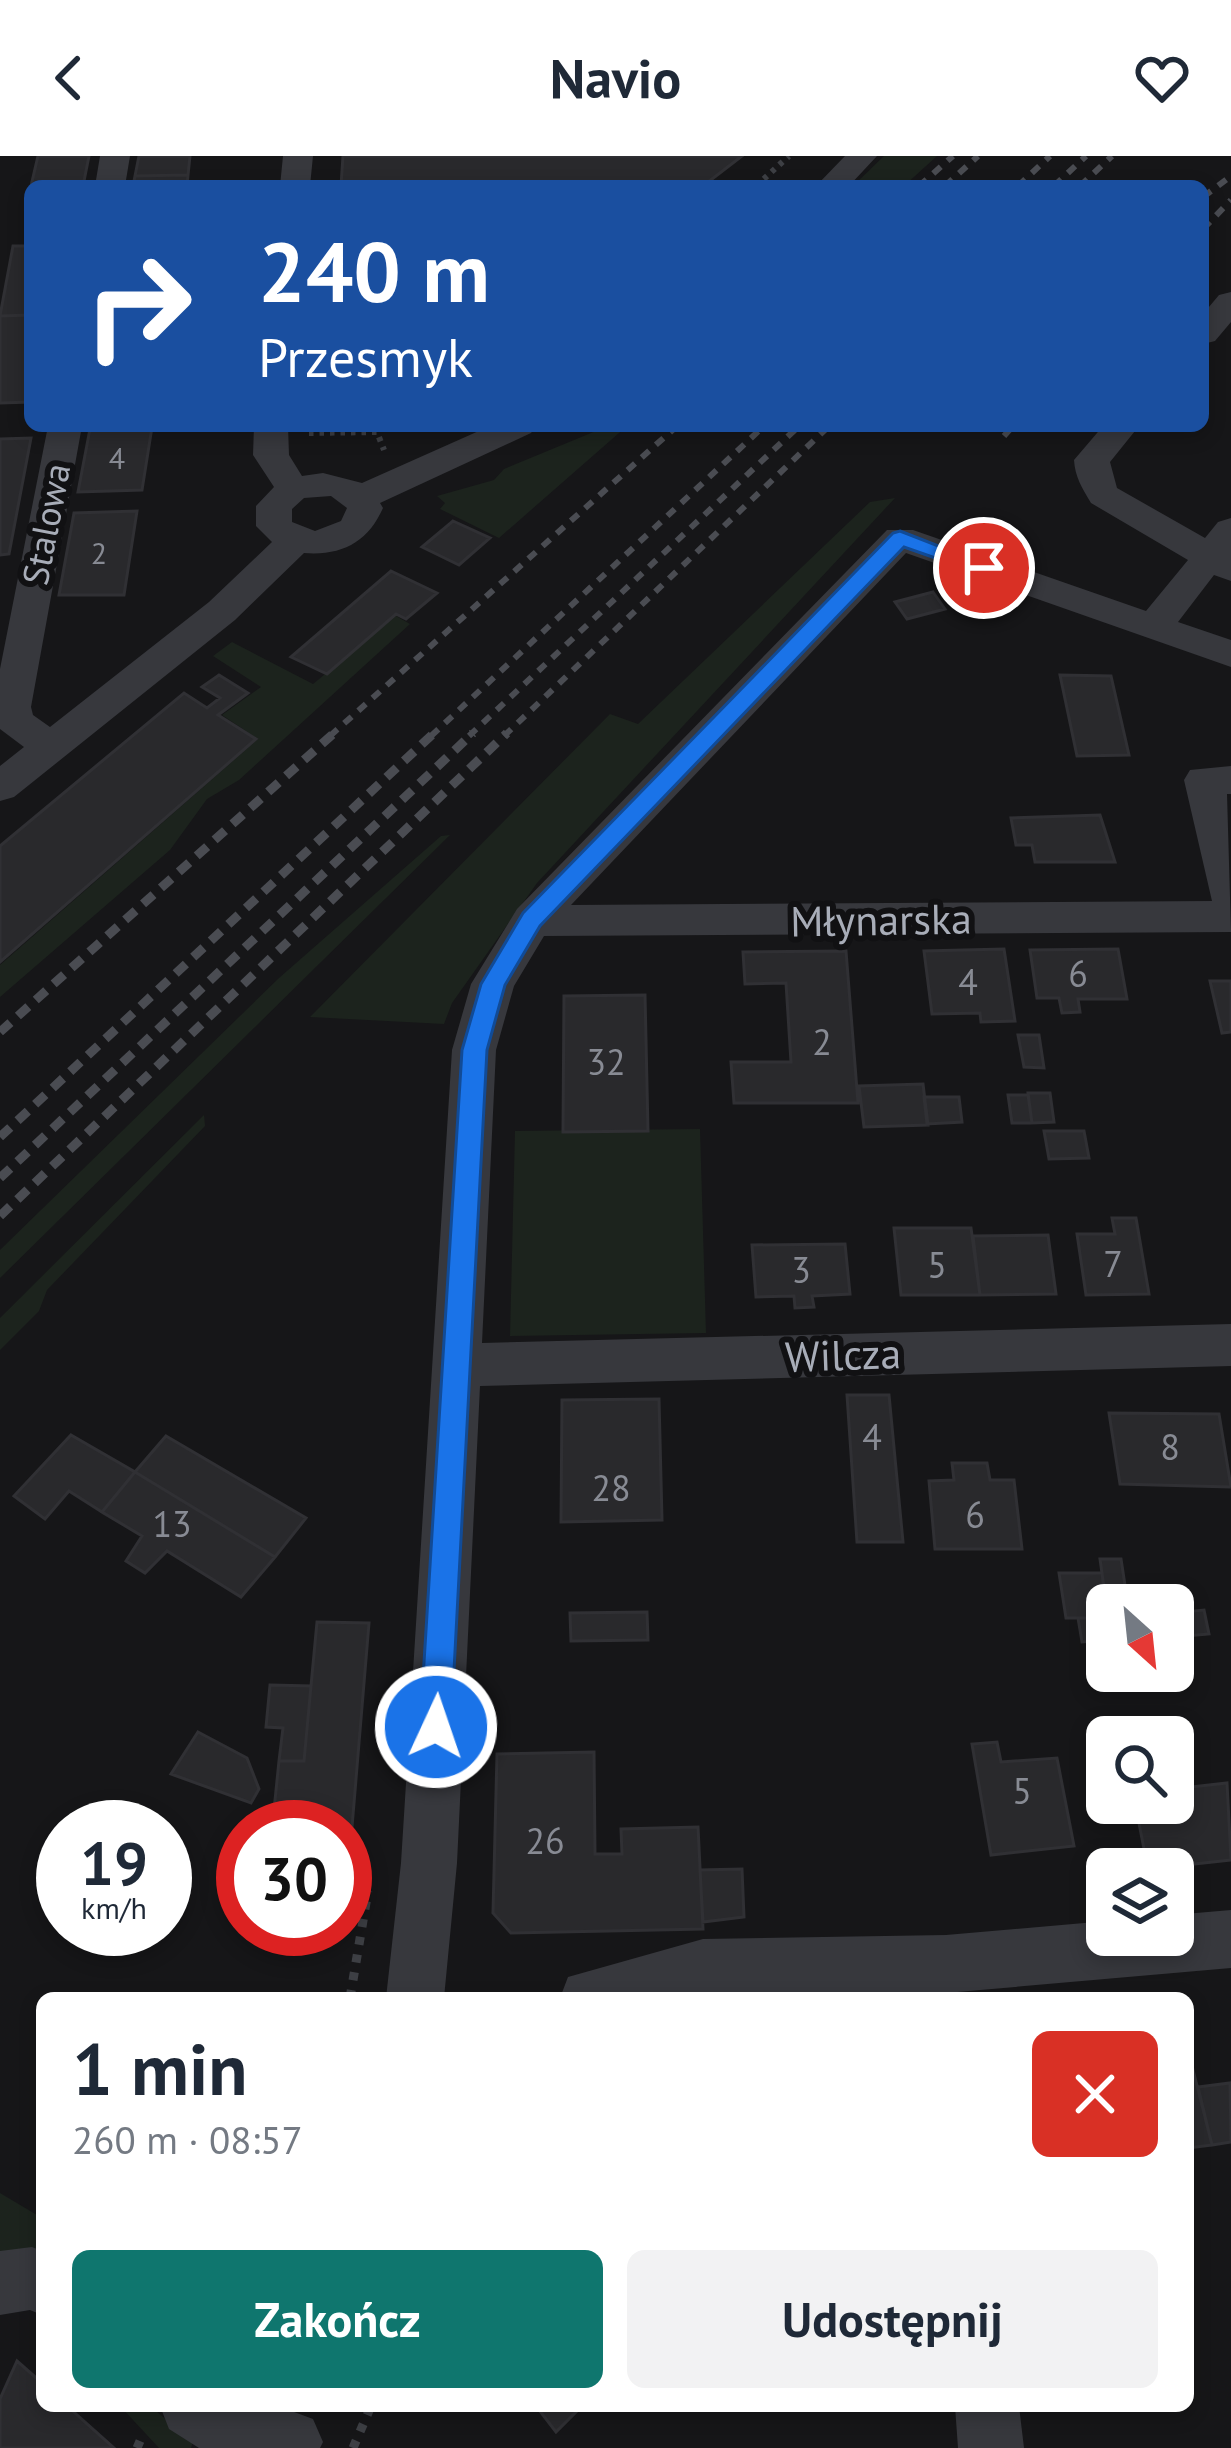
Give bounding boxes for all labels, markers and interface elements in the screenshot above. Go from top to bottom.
text: Navio [550,43,681,113]
icon: back [36,45,102,111]
icon: heart [1129,45,1195,111]
text: 240 m [258,216,490,325]
icon: right [60,228,216,384]
text: Przesmyk [258,322,473,392]
house number: 4 [109,438,125,477]
street label: Stalowa [11,459,80,589]
pin [933,517,1035,619]
house number: 2 [91,533,107,572]
icon: arrive [951,535,1017,601]
street label: Młynarska [790,890,972,949]
house number: 6 [1068,950,1088,997]
house number: 4 [958,958,978,1005]
house number: 2 [812,1018,832,1065]
house number: 32 [586,1038,626,1085]
house number: 7 [1103,1240,1123,1287]
house number: 5 [927,1241,947,1288]
house number: 3 [791,1246,811,1293]
street label: Wilcza [784,1325,902,1384]
house number: 4 [862,1413,882,1460]
house number: 8 [1160,1423,1180,1470]
house number: 28 [591,1464,631,1511]
house number: 6 [965,1491,985,1538]
house number: 13 [152,1500,192,1547]
north arrow [1086,1584,1194,1692]
map controls [1086,1584,1194,1956]
position arrow [373,1664,499,1790]
button: search [1086,1716,1194,1824]
house number: 5 [1012,1767,1032,1814]
speed limit sign: 30 [216,1800,372,1956]
house number: 26 [525,1817,565,1864]
text: 19 [80,1824,148,1902]
button: layers [1086,1848,1194,1956]
text: km/h [81,1888,147,1927]
text: 1 min [72,2022,248,2115]
button: close [1032,2031,1158,2157]
text: 260 m · 08:57 [72,2114,303,2165]
button: Zakończ [72,2250,603,2388]
button: Udostępnij [627,2250,1158,2388]

